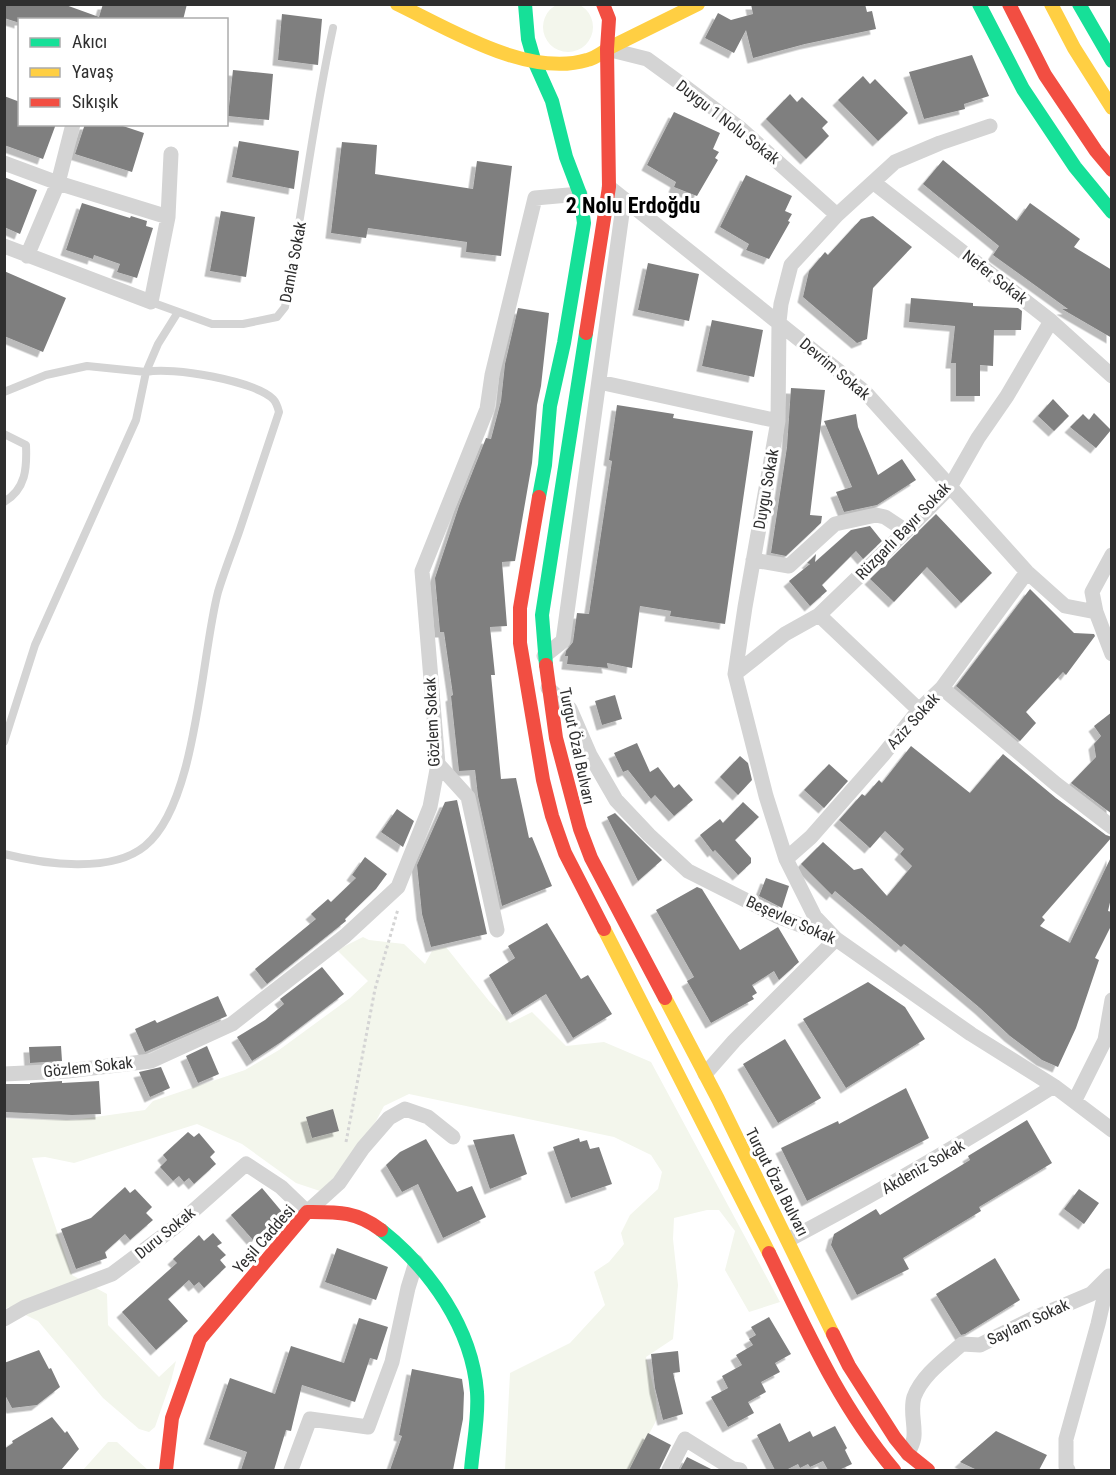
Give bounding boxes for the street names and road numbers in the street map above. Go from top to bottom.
street label: Duygu 1 Nolu Sokak [673,76,784,169]
street label: Damla Sokak [276,219,310,304]
street label: Nefer Sokak [959,246,1032,309]
street label: Devrim Sokak [796,334,875,404]
street label: Duygu Sokak [750,447,783,531]
street label: Rüzgarlı Bayır Sokak [852,478,955,584]
street label: Gözlem Sokak [420,676,444,767]
street label: Turgut Özal Bulvarı [555,686,599,806]
street label: Aziz Sokak [883,688,944,753]
street label: Beşevler Sokak [743,892,839,949]
street label: Gözlem Sokak [42,1053,134,1081]
street label: Turgut Özal Bulvarı [742,1125,812,1239]
street label: Akdeniz Sokak [878,1135,968,1198]
street label: Yeşil Caddesi [229,1201,299,1277]
street label: Duru Sokak [131,1203,199,1263]
street label: Saylam Sokak [984,1294,1073,1349]

